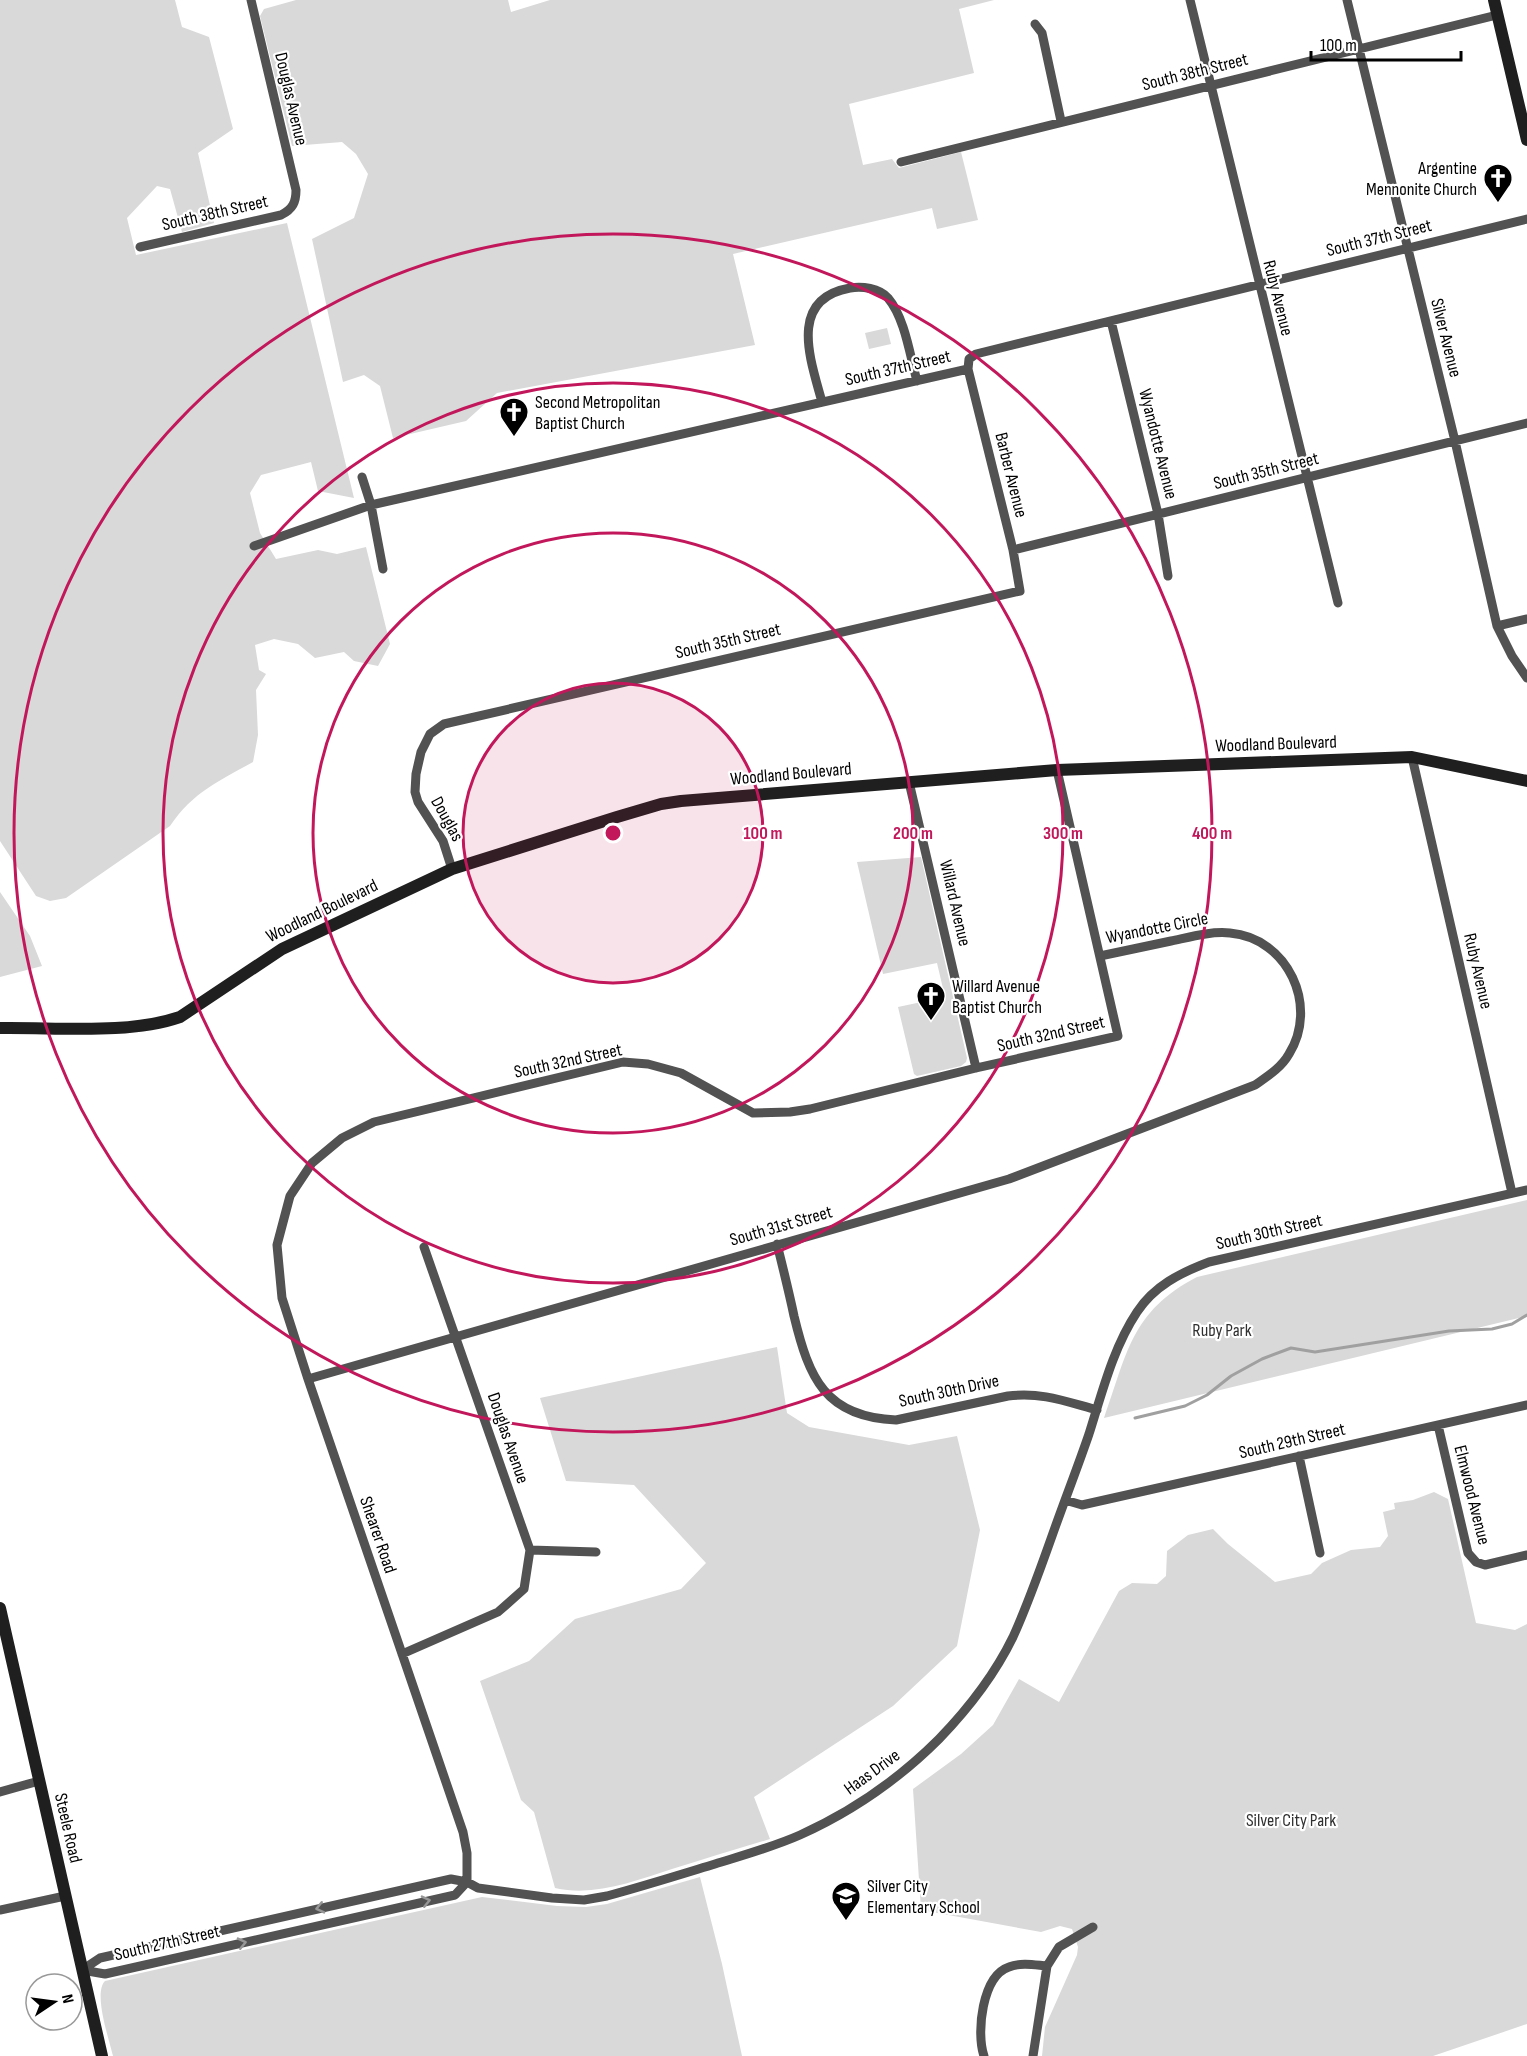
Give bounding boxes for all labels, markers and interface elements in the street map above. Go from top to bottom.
scale bar [1311,24,1461,62]
text: 100 m [1320,35,1357,56]
street label: South 38th Street [1140,49,1251,95]
street label: Douglas Avenue [270,51,312,147]
place label: Argentine Mennonite Church [1366,158,1477,200]
church icon: Argentine Mennonite Church [1482,162,1514,204]
street label: South 38th Street [160,190,271,235]
street label: South 37th Street [1324,215,1434,261]
street label: Ruby Avenue [1258,258,1298,338]
street label: Silver Avenue [1426,296,1466,380]
street label: South 37th Street [843,346,953,390]
street label: Wyandotte Avenue [1134,387,1182,501]
place label: Second Metropolitan Baptist Church [535,392,660,434]
church icon: Second Metropolitan Baptist Church [498,396,530,438]
street label: Barber Avenue [990,430,1032,520]
street label: South 35th Street [1211,448,1321,494]
street label: South 35th Street [673,619,783,663]
street label: Woodland Boulevard [1215,731,1337,757]
street label: Woodland Boulevard [729,758,853,790]
street label: Douglas [426,793,468,845]
centre of rings [603,823,623,843]
text: 100 m [744,823,783,844]
text: 200 m [893,823,933,844]
text: 300 m [1043,823,1083,844]
text: 400 m [1192,823,1232,844]
street label: Willard Avenue [935,858,975,948]
street label: Woodland Boulevard [263,875,381,947]
street label: Wyandotte Circle [1104,908,1210,948]
street label: Ruby Avenue [1459,931,1497,1011]
place label: Willard Avenue Baptist Church [952,976,1042,1018]
church icon: Willard Avenue Baptist Church [915,980,947,1022]
street label: South 32nd Street [995,1011,1107,1057]
street label: South 32nd Street [512,1039,624,1083]
street label: South 31st Street [727,1201,835,1251]
street label: South 30th Street [1214,1209,1325,1254]
park label: Ruby Park [1192,1320,1252,1341]
street label: South 30th Drive [897,1370,1001,1412]
street label: Douglas Avenue [483,1390,533,1486]
street label: South 29th Street [1237,1418,1348,1463]
street label: Elmwood Avenue [1450,1443,1494,1547]
street label: Shearer Road [355,1494,401,1576]
street label: Haas Drive [840,1745,904,1799]
street label: Steele Road [50,1791,86,1865]
park label: Silver City Park [1246,1810,1336,1831]
place label: Silver City Elementary School [867,1876,980,1918]
school or university icon: Silver City Elementary School [830,1880,862,1922]
one-way arrow [421,1896,431,1909]
one-way arrow [315,1901,325,1914]
street label: South 27th Street [112,1921,222,1965]
one-way arrow [237,1937,247,1950]
north arrow [24,1972,84,2032]
text: N [57,1993,77,2005]

